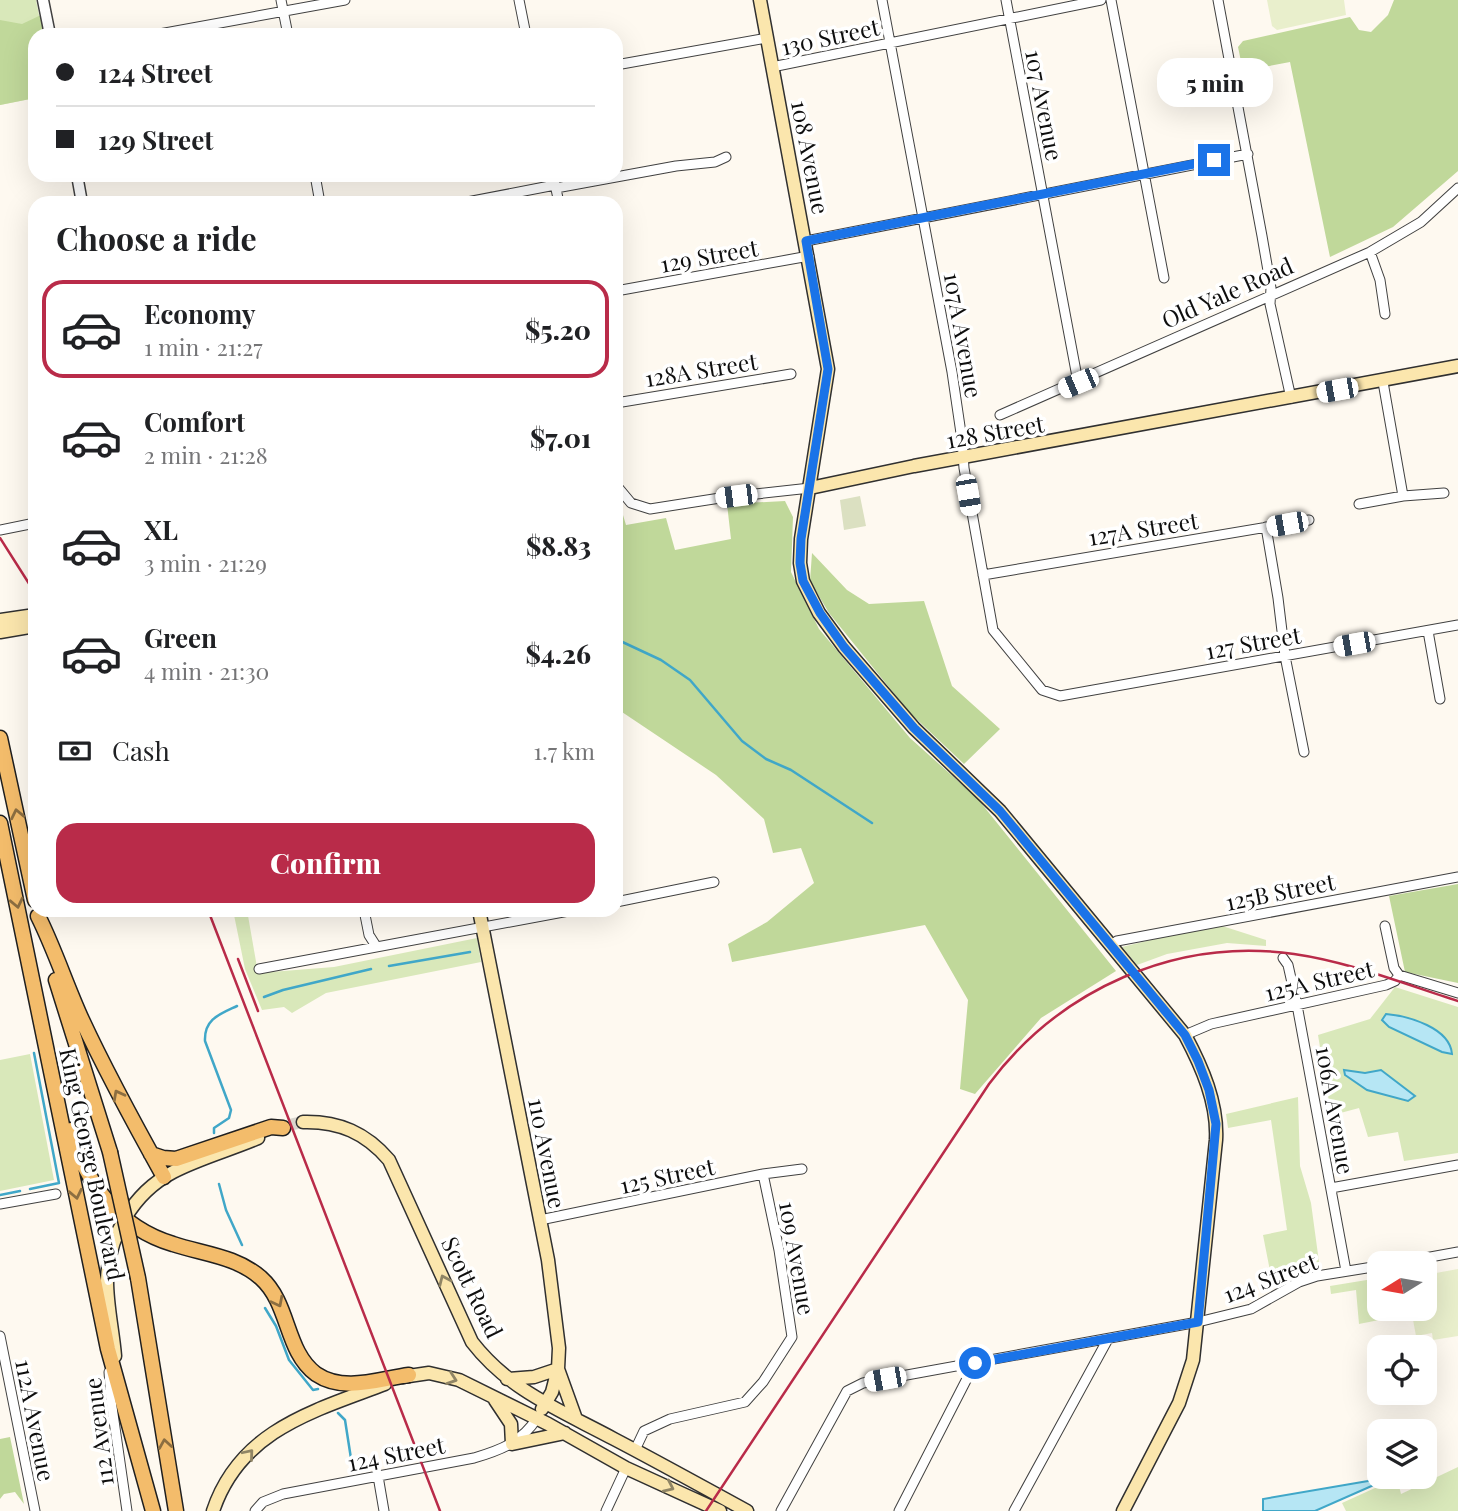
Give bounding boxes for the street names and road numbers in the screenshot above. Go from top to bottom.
street label: 130 Street [778,10,883,62]
street label: 107 Avenue [1019,47,1071,163]
street label: 108 Avenue [785,98,837,216]
street label: 129 Street [658,231,761,279]
street label: Old Yale Road [1156,249,1298,335]
street label: 107A Avenue [938,270,990,400]
street label: 128A Street [643,345,760,393]
street label: 128 Street [944,407,1047,455]
street label: 127A Street [1086,504,1201,552]
street label: 127 Street [1203,618,1304,666]
street label: 125B Street [1223,865,1338,917]
street label: 125A Street [1261,952,1377,1008]
street label: 106A Avenue [1309,1044,1363,1176]
street label: King George Boulevard [53,1045,133,1283]
street label: 110 Avenue [522,1095,574,1211]
street label: 125 Street [617,1150,718,1200]
street label: 109 Avenue [773,1199,823,1317]
street label: Scott Road [435,1231,511,1343]
street label: 124 Street [1219,1245,1322,1309]
street label: 112A Avenue [9,1356,63,1484]
street label: 112 Avenue [76,1376,120,1488]
street label: 124 Street [345,1428,448,1478]

